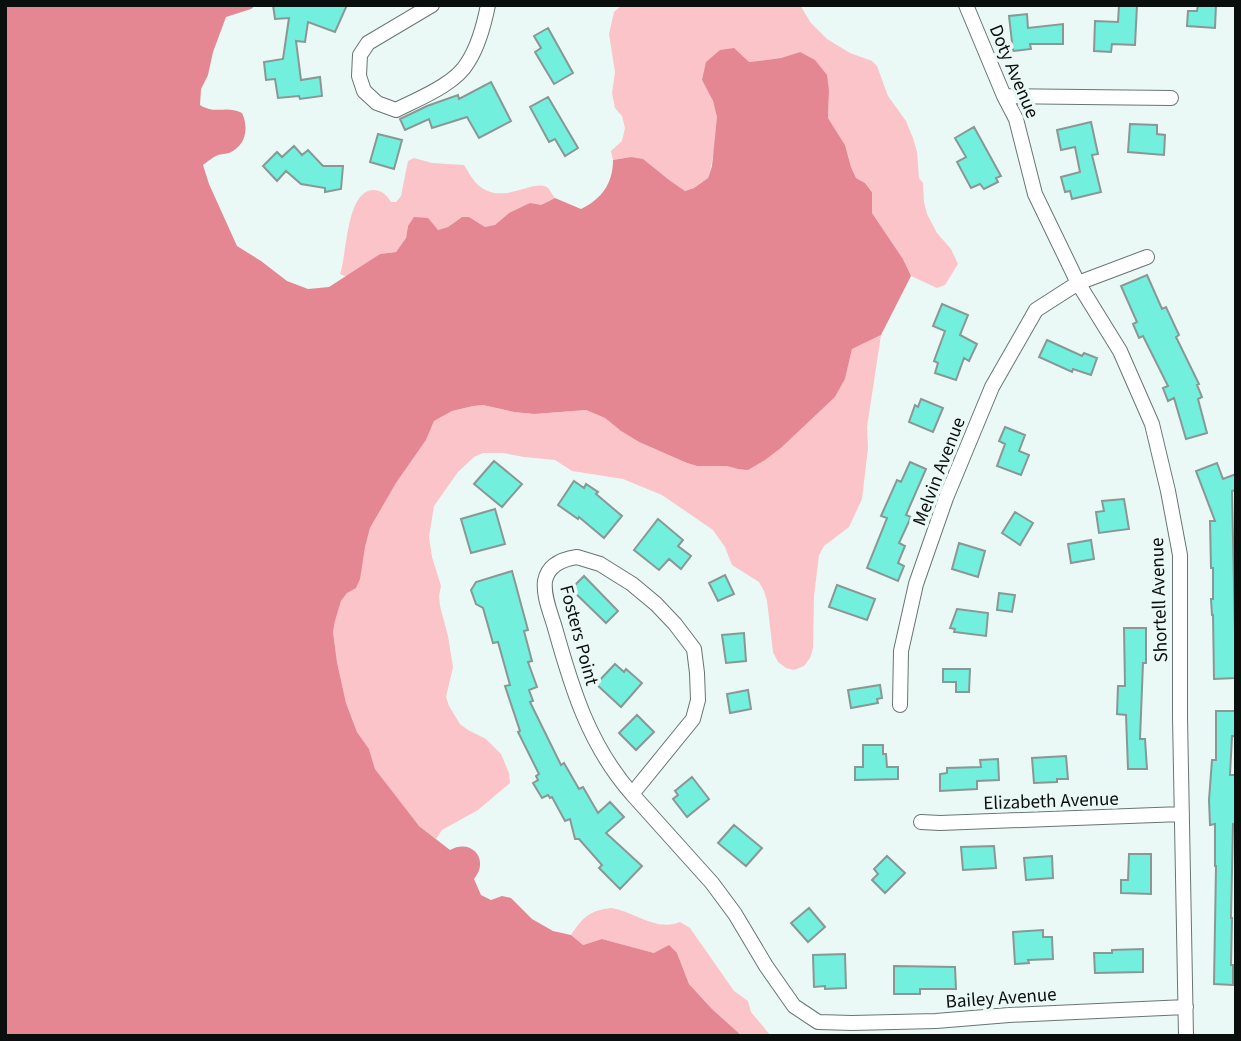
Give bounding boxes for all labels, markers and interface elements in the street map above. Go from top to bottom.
street label: Doty Avenue [982,21,1045,123]
street label: Melvin Avenue [906,413,973,530]
street label: Shortell Avenue [1144,537,1175,663]
street label: Fosters Point [552,582,605,689]
street label: Elizabeth Avenue [983,786,1119,817]
street label: Bailey Avenue [945,981,1057,1016]

